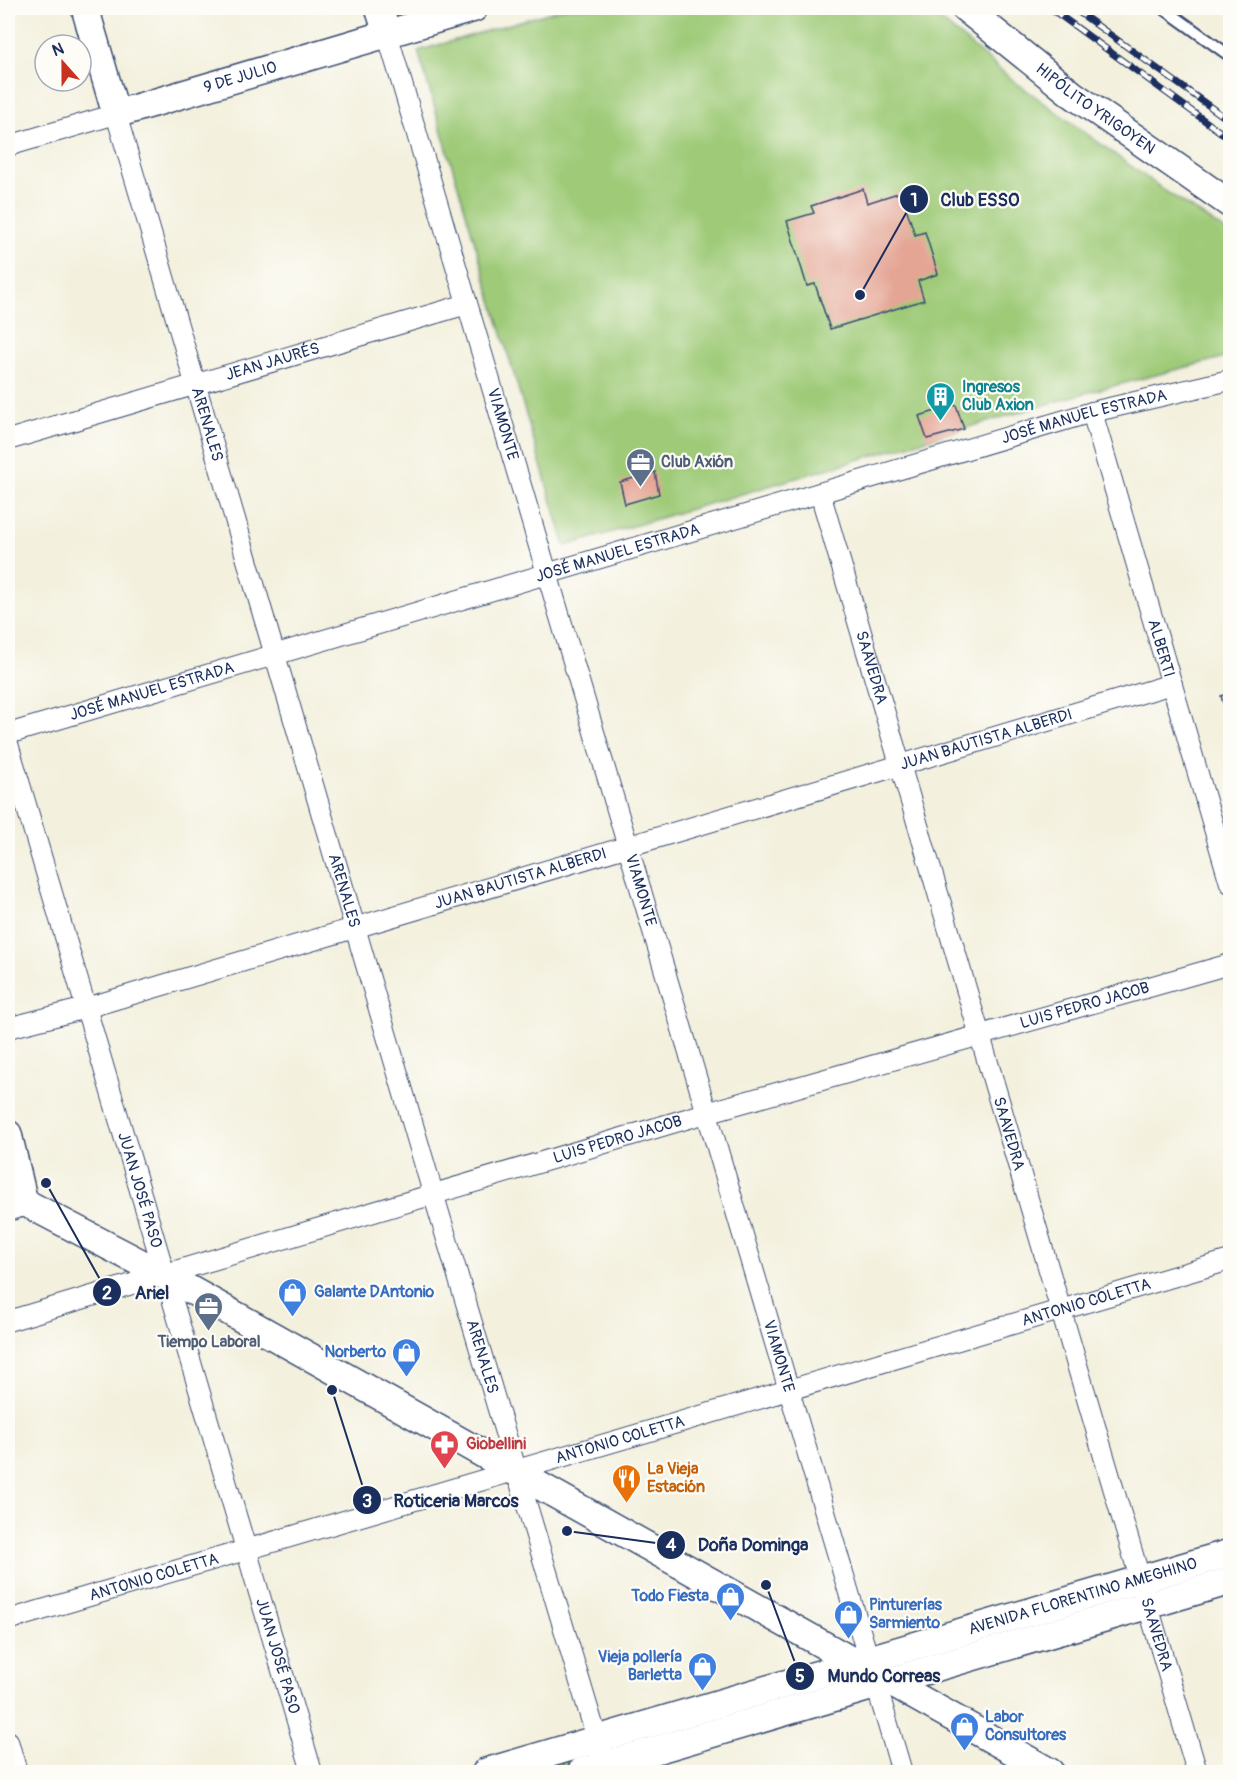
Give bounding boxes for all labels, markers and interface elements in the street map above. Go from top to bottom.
north arrow [33,33,93,93]
text: N [49,39,67,61]
street label: 9 DE JULIO [201,57,279,98]
street label: HIPÓLITO YRIGOYEN [1032,59,1159,159]
callout: Club ESSO [899,181,1032,217]
text: 1 [910,189,918,212]
text: Club ESSO [941,189,1020,212]
street label: JEAN JAURÉS [223,338,322,385]
place label: Ingresos Club Axion [962,377,1034,415]
building icon: Ingresos Club Axion [925,380,957,422]
street label: ARENALES [187,385,227,464]
street label: JOSÉ MANUEL ESTRADA [999,385,1169,448]
street label: VIAMONTE [483,386,523,463]
office icon: Club Axión [624,446,656,488]
place label: Club Axión [661,452,733,472]
street label: JOSÉ MANUEL ESTRADA [533,519,702,587]
street label: ALBERTI [1143,617,1179,679]
street label: SAAVEDRA [851,628,892,707]
street label: JOSÉ MANUEL ESTRADA [67,657,236,725]
street label: JUAN BAUTISTA ALBERDI [898,704,1075,775]
street label: JUAN BAUTISTA ALBERDI [432,843,609,913]
street label: ARENALES [324,851,364,930]
street label: VIAMONTE [621,852,661,929]
street label: LUIS PEDRO JACOB [1018,977,1152,1033]
street label: SAAVEDRA [989,1095,1029,1173]
street label: LUIS PEDRO JACOB [551,1111,684,1168]
street label: JUAN JOSÉ PASO [113,1130,166,1250]
callout: Ariel [92,1274,181,1310]
street label: ANTONIO COLETTA [1019,1274,1153,1331]
shop icon: Galante DAntonio [277,1276,309,1318]
text: 2 [102,1282,112,1305]
text: Ariel [135,1282,169,1305]
place label: Galante DAntonio [314,1282,435,1302]
office icon: Tiempo Laboral [193,1290,225,1332]
street label: ARENALES [462,1317,503,1396]
street label: VIAMONTE [759,1318,799,1395]
place label: Tiempo Laboral [156,1332,261,1352]
shop icon: Norberto [391,1336,423,1378]
place label: Norberto [324,1342,386,1362]
street label: ANTONIO COLETTA [553,1411,687,1468]
pharmacy icon: Giobellini [429,1428,461,1470]
place label: Giobellini [466,1434,526,1454]
place label: La Vieja Estación [647,1459,705,1497]
restaurant icon: La Vieja Estación [610,1462,642,1504]
callout: Roticeria Marcos [352,1482,531,1518]
text: 3 [362,1490,372,1513]
text: Roticeria Marcos [393,1490,519,1513]
callout: Doña Dominga [656,1527,820,1563]
text: 4 [666,1534,677,1557]
text: Doña Dominga [698,1534,809,1557]
street label: ANTONIO COLETTA [87,1549,221,1606]
street label: AVENIDA FLORENTINO AMEGHINO [966,1553,1199,1639]
shop icon: Todo Fiesta [714,1580,746,1622]
place label: Todo Fiesta [630,1586,710,1606]
place label: Pinturerías Sarmiento [869,1595,943,1633]
street label: SAAVEDRA [1136,1595,1177,1674]
street label: JUAN JOSÉ PASO [251,1596,304,1716]
shop icon: Pinturerías Sarmiento [832,1598,864,1640]
place label: Vieja pollería Barletta [598,1647,683,1685]
shop icon: Vieja pollería Barletta [687,1650,719,1692]
callout: Mundo Correas [785,1658,952,1694]
text: 5 [795,1665,805,1688]
text: Mundo Correas [828,1665,941,1688]
place label: Labor Consultores [985,1707,1067,1745]
shop icon: Labor Consultores [948,1710,980,1752]

